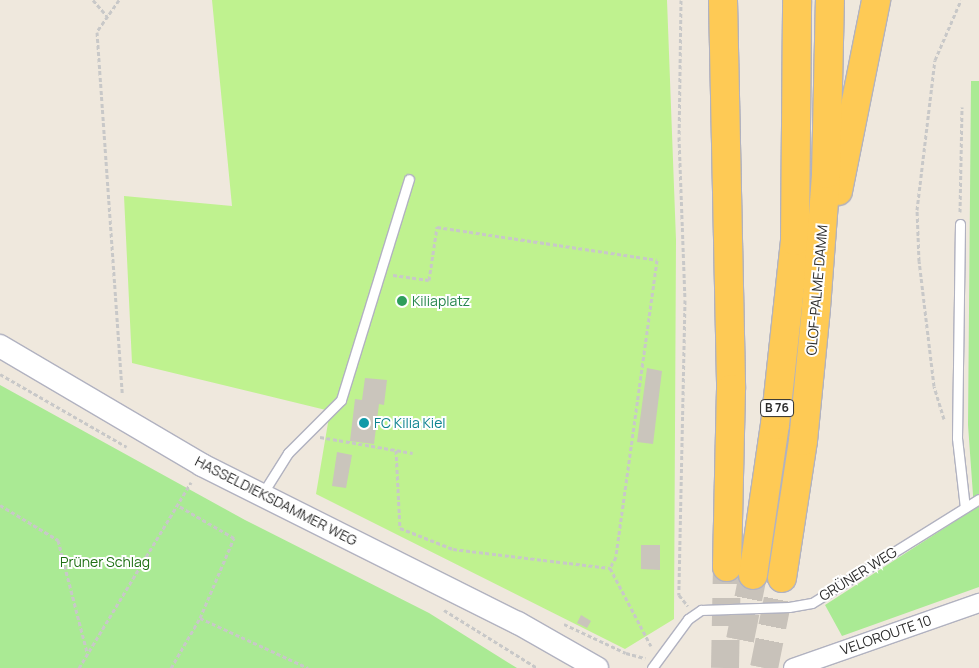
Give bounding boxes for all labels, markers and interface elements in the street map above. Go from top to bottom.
street label: OLOF-PALME-DAMM [803,224,831,356]
place label: Kiliaplatz [412,293,470,309]
marker: Kiliaplatz [396,295,408,307]
road number: B 76 [760,398,794,418]
place label: FC Kilia Kiel [374,415,446,431]
marker: FC Kilia Kiel [358,417,370,429]
street label: HASSELDIEKSDAMMER WEG [192,453,360,549]
street label: GRÜNER WEG [816,543,900,605]
park label: Prüner Schlag [60,554,150,570]
street label: VELOROUTE 10 [838,612,934,658]

